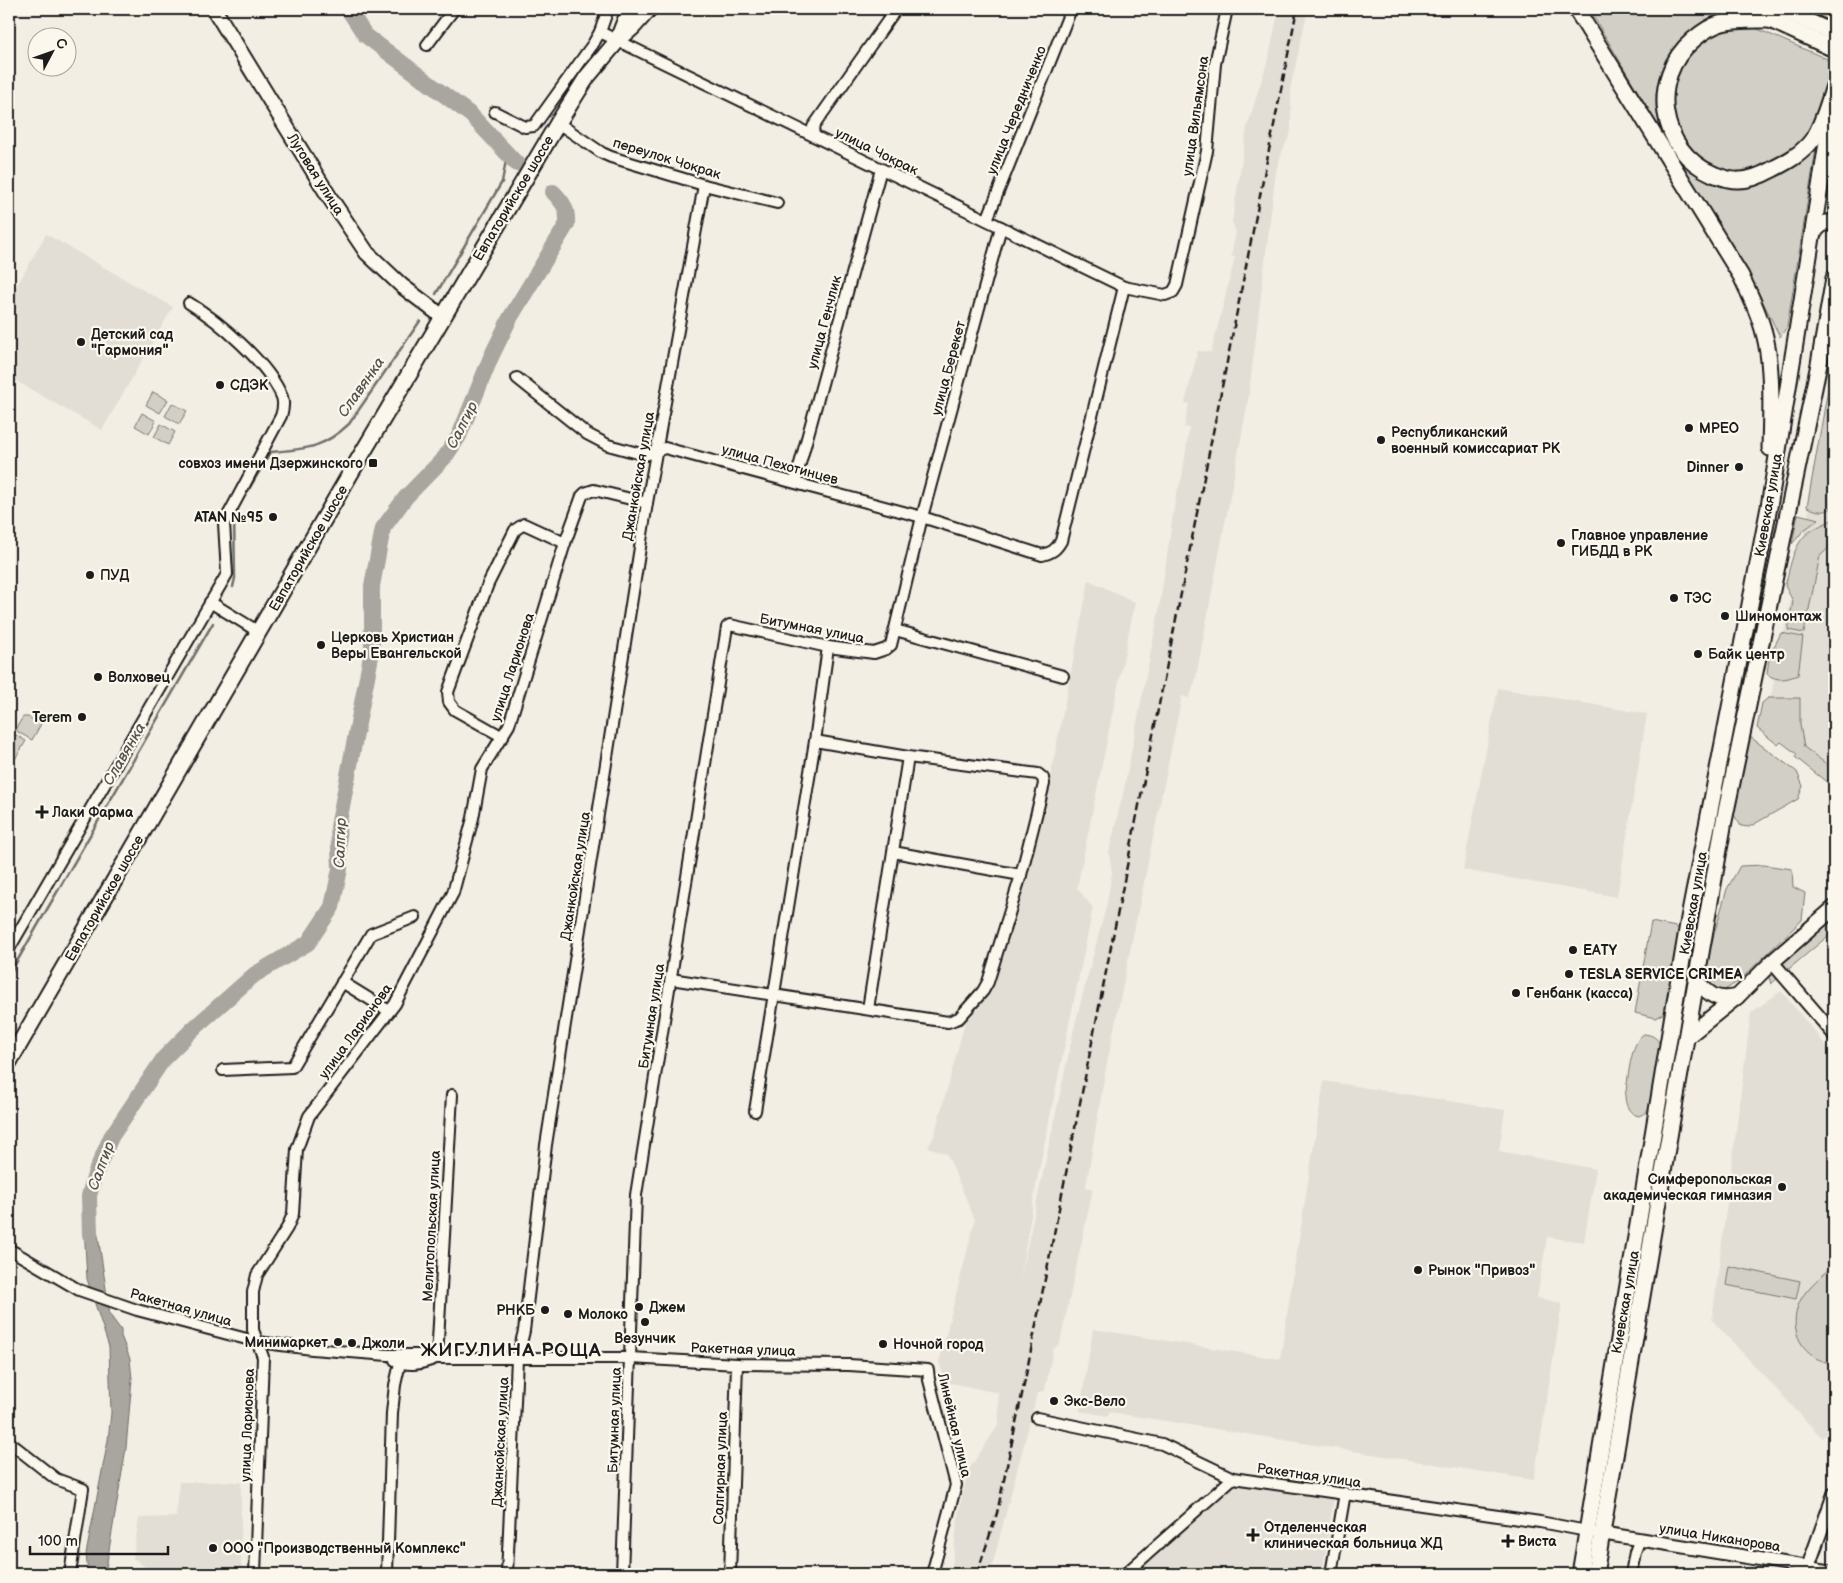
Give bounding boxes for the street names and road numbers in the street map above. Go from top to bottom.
street label: улица Чередниченко [983,43,1050,177]
street label: улица Вильямсона [1179,54,1212,177]
street label: улица Чокрак [833,124,922,179]
street label: Луговая улица [283,129,348,219]
street label: Евпаторийское шоссе [469,133,558,264]
street label: переулок Чокрак [611,134,724,183]
street label: улица Генчлик [804,273,845,371]
street label: улица Берекет [928,318,969,417]
street label: Джанкойская улица [619,410,658,542]
street label: улица Пехотинцев [720,441,840,488]
street label: Киевская улица [1751,451,1786,558]
street label: Евпаторийское шоссе [265,482,352,614]
street label: улица Ларионова [487,610,538,724]
street label: Битумная улица [758,610,866,647]
street label: Джанкойская улица [557,809,594,942]
street label: Евпаторийское шоссе [61,832,148,964]
street label: Киевская улица [1676,849,1711,956]
street label: Битумная улица [635,962,668,1070]
street label: улица Ларионова [315,980,396,1082]
street label: Мелитопольская улица [419,1149,444,1302]
street label: Киевская улица [1608,1248,1643,1355]
street label: Ракетная улица [128,1285,235,1330]
street label: Ракетная улица [690,1339,797,1360]
street label: Битумная улица [604,1366,625,1473]
street label: улица Ларионова [237,1367,258,1482]
street label: Линейная улица [934,1370,975,1480]
street label: Джанкойская улица [489,1376,512,1508]
street label: Салгирная улица [710,1410,731,1525]
street label: Ракетная улица [1256,1460,1363,1491]
street label: улица Никанорова [1658,1520,1782,1556]

